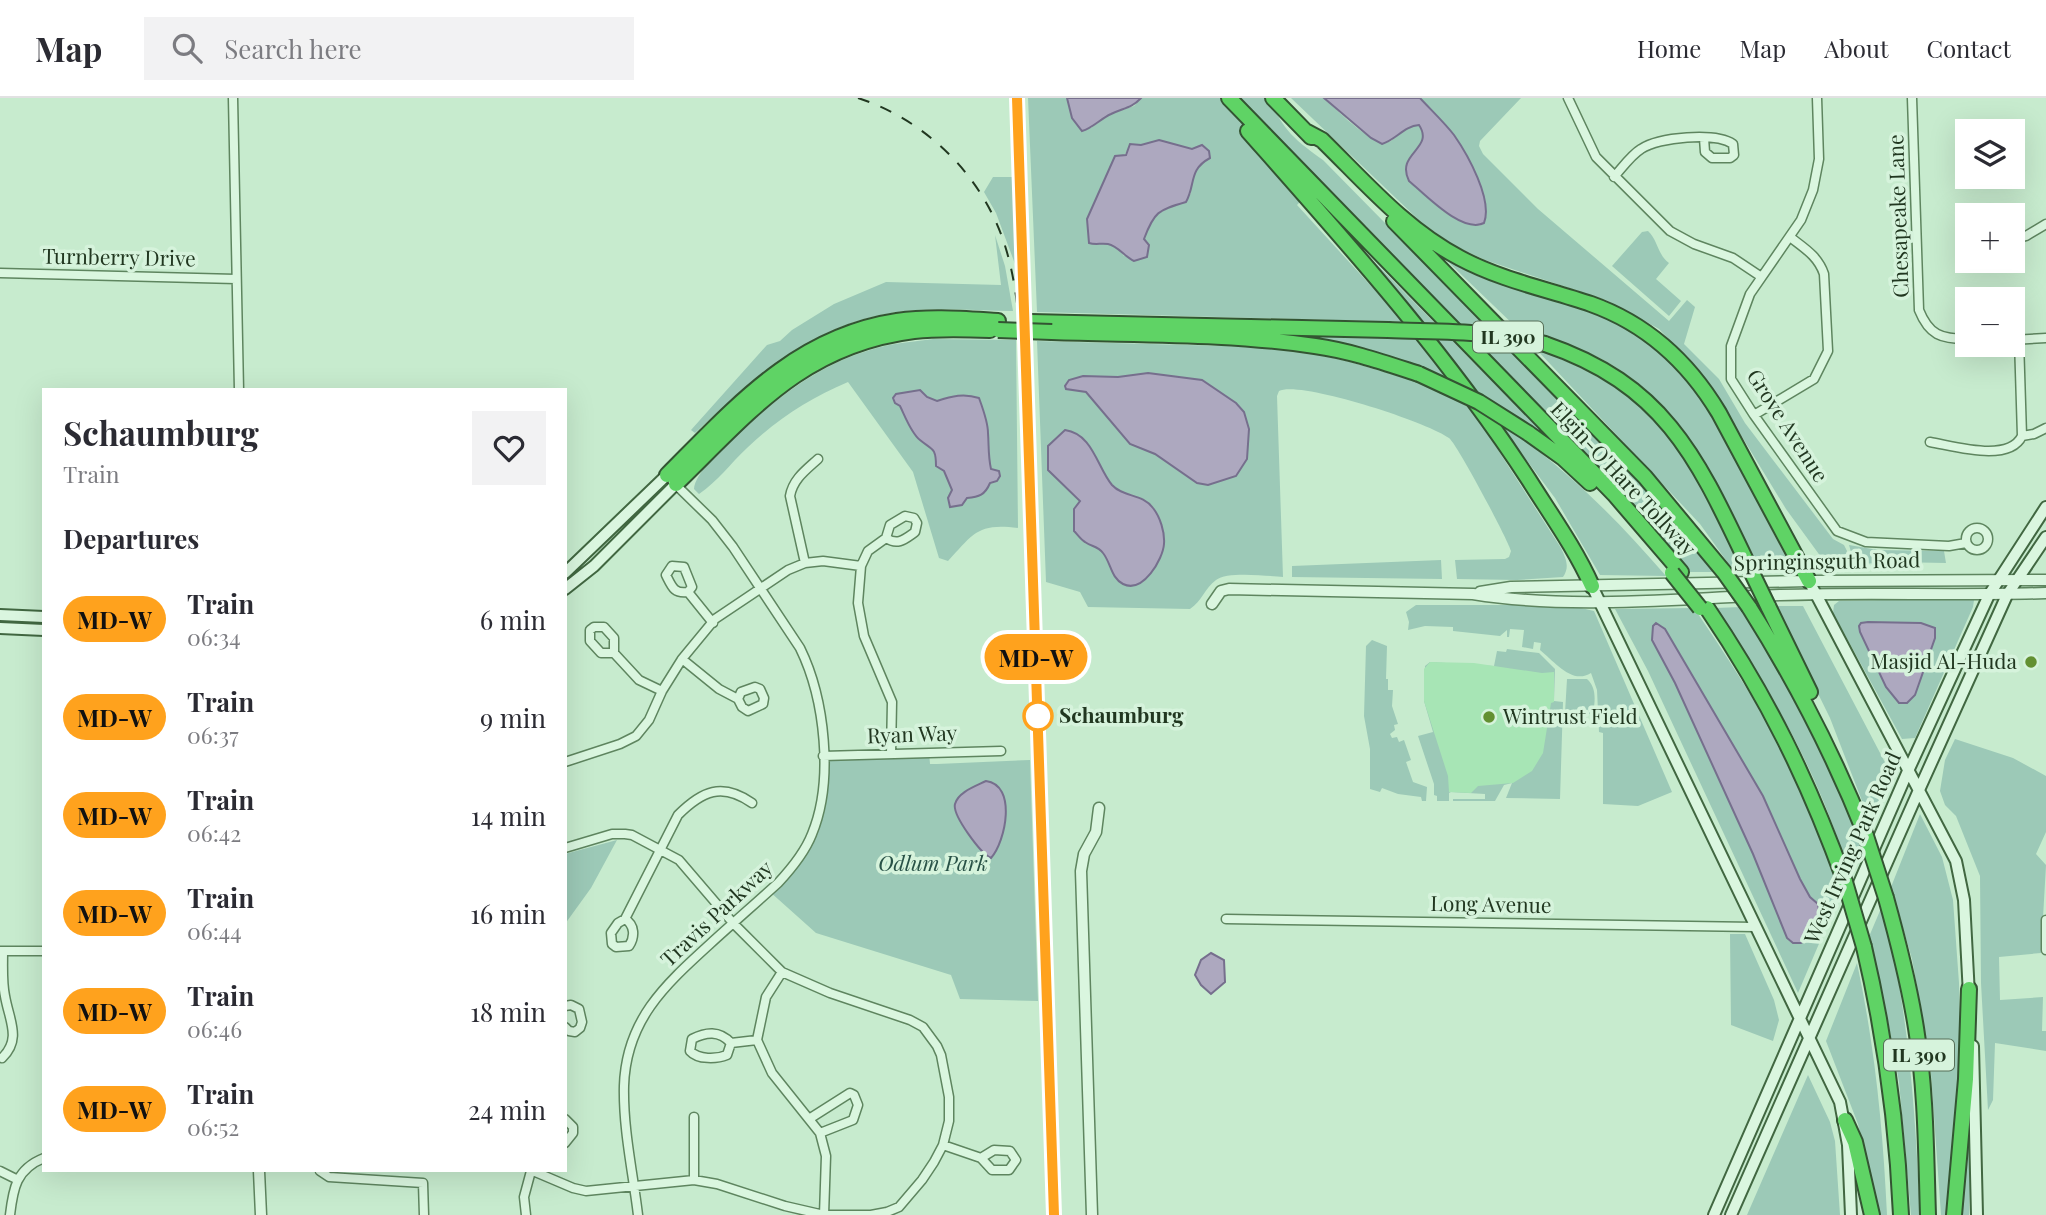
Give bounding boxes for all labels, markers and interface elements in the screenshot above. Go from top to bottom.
search box [144,17,634,80]
text: Map [35,26,102,70]
icon: search [168,29,206,67]
text: Search here [224,31,362,66]
text: Home [1637,32,1701,64]
text: Map [1739,32,1786,64]
text: About [1824,32,1888,64]
text: Contact [1926,32,2011,64]
map controls [1955,119,2025,357]
button: layers [1955,119,2025,189]
street label: Chesapeake Lane [1880,134,1914,298]
button: + [1955,203,2025,273]
street label: Turnberry Drive [42,241,196,271]
button: − [1955,287,2025,357]
road number: IL 390 [1473,322,1543,353]
street label: Grove Avenue [1742,363,1836,487]
street label: Elgin-O'Hare Tollway [1546,394,1704,561]
text: Schaumburg [63,410,259,454]
button: heart [472,411,546,485]
text: Train [63,458,119,489]
text: Departures [63,521,199,556]
street label: Springinsguth Road [1733,544,1920,576]
text: Train [187,586,254,621]
text: 6 min [480,602,546,637]
text: MD-W [77,603,152,635]
text: 06:34 [187,621,241,652]
line badge: MD-W [987,634,1085,680]
text: MD-W [998,641,1074,673]
place label: Masjid Al-Huda [1870,646,2018,674]
marker: Masjid Al-Huda [2023,654,2039,670]
text: Train [187,684,254,719]
text: 9 min [480,700,546,735]
place label: Schaumburg [1059,700,1184,728]
text: MD-W [77,701,152,733]
marker: Schaumburg [1023,701,1053,731]
place label: Wintrust Field [1502,701,1638,729]
marker: Wintrust Field [1481,709,1497,725]
street label: Ryan Way [866,717,958,749]
text: 06:37 [187,719,239,750]
street label: West Irving Park Road [1796,747,1906,948]
text: Train [187,782,254,817]
text: 14 min [471,798,546,833]
text: MD-W [77,799,152,831]
text: 06:42 [187,817,241,848]
park label: Odlum Park [878,848,988,876]
street label: Travis Parkway [653,853,778,972]
text: Train [187,880,254,915]
street label: Long Avenue [1430,888,1552,918]
text: 16 min [470,896,546,931]
text: MD-W [77,897,152,929]
text: 06:44 [187,915,242,946]
text: Train [187,978,254,1013]
text: 18 min [470,994,546,1029]
text: MD-W [77,995,152,1027]
text: 06:46 [187,1013,242,1044]
road number: IL 390 [1884,1040,1954,1071]
text: Train [187,1076,254,1111]
text: 24 min [468,1092,546,1127]
text: MD-W [77,1093,152,1125]
text: 06:52 [187,1111,239,1142]

